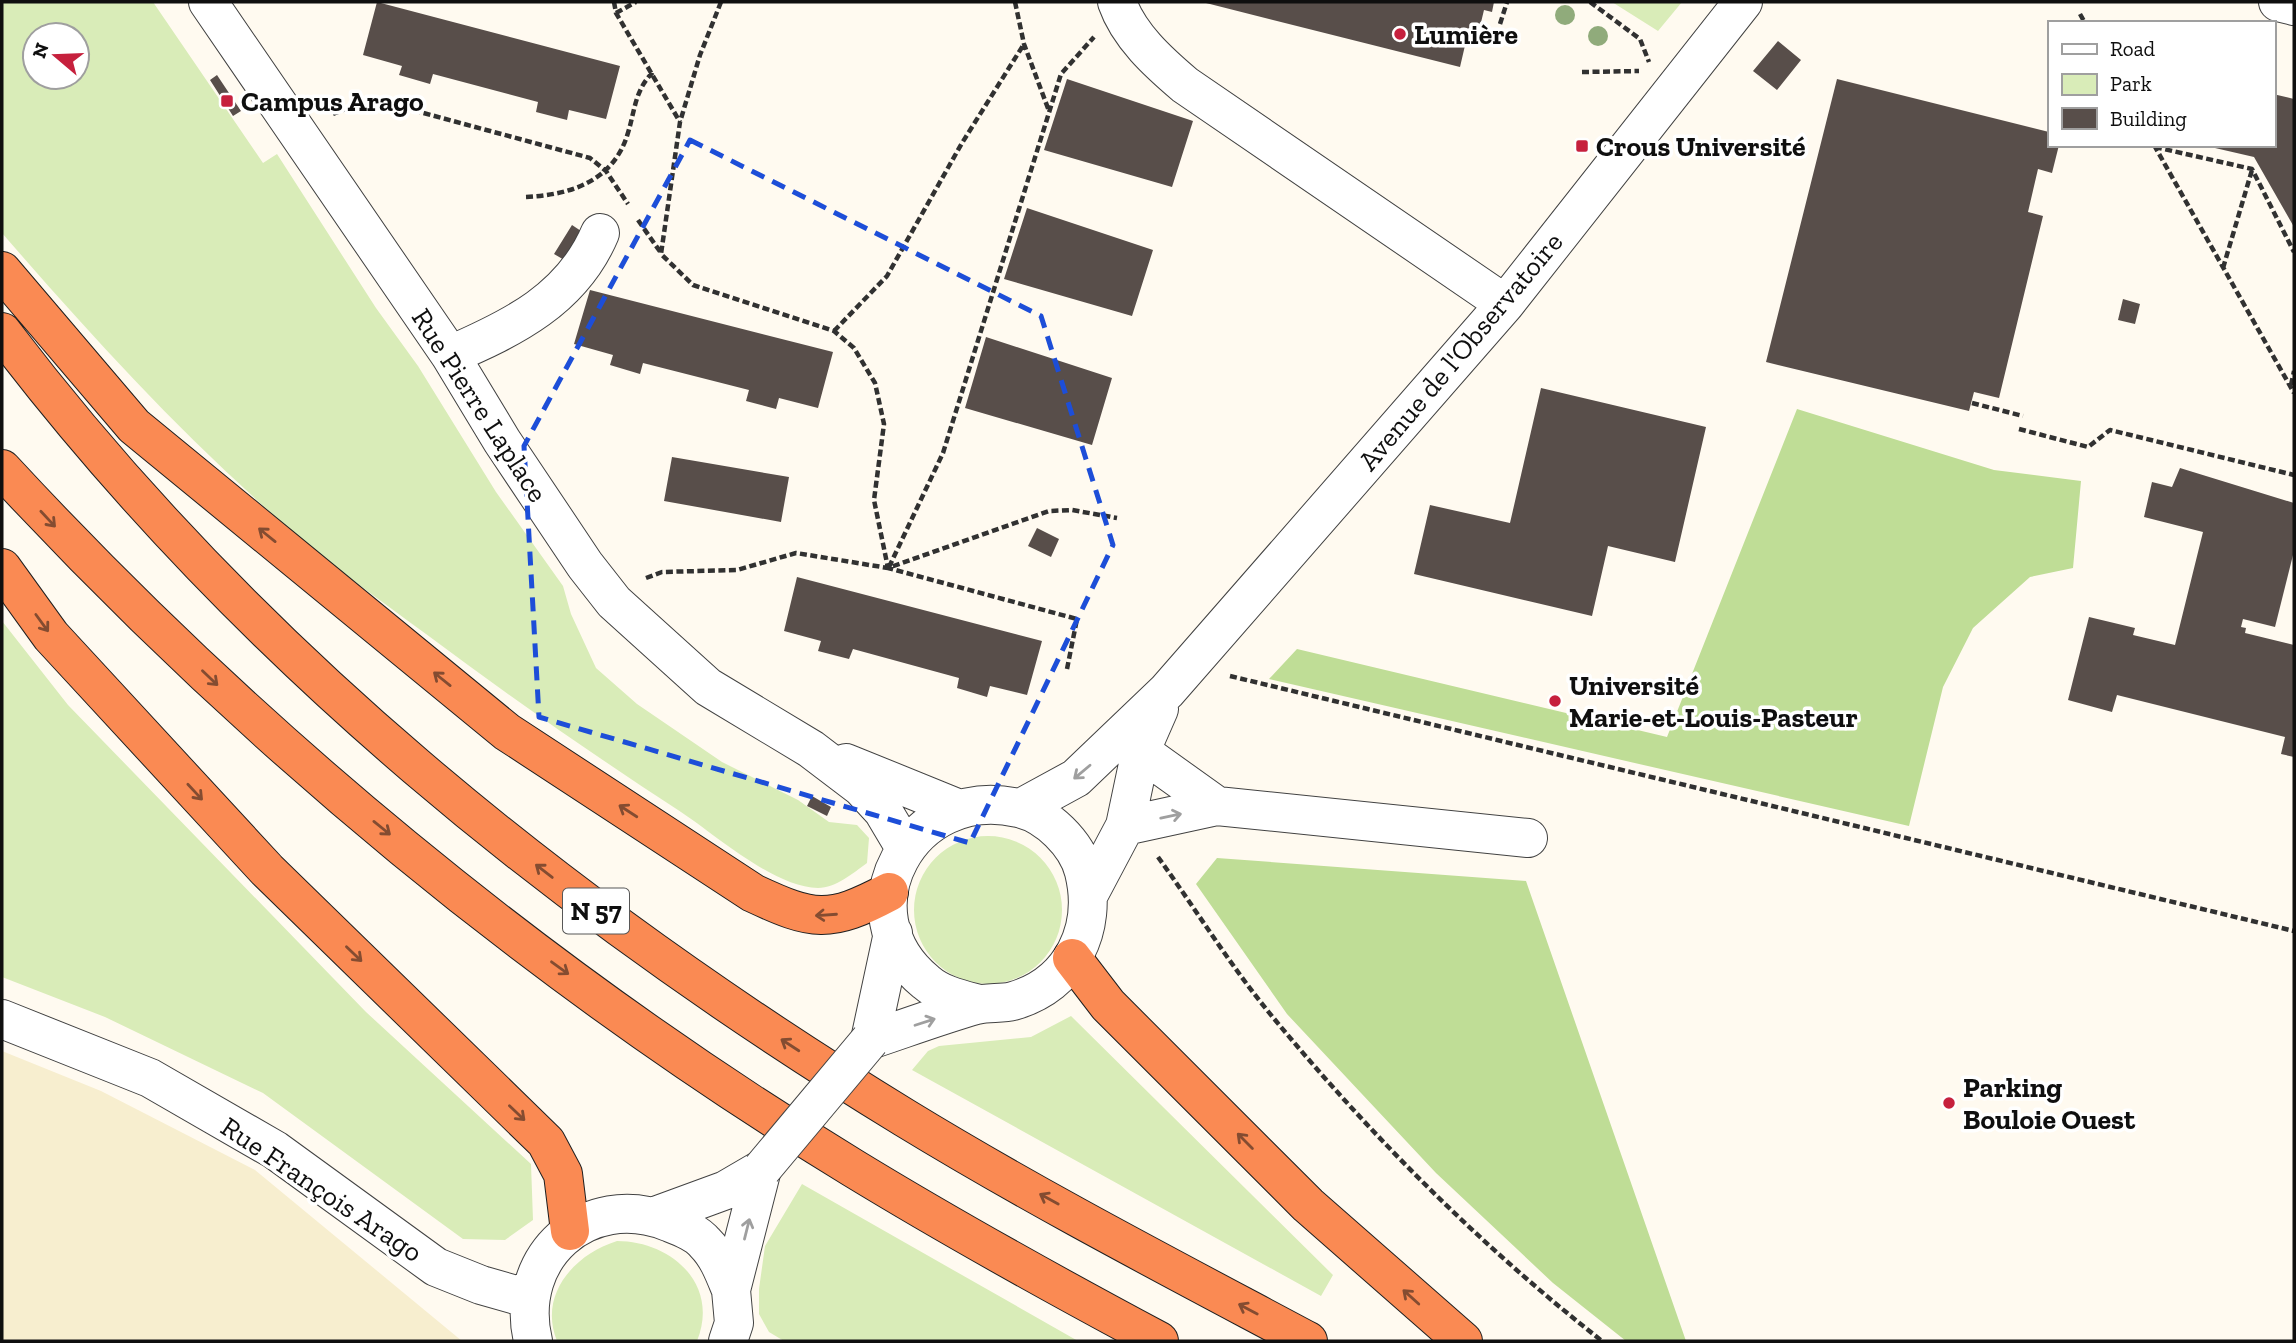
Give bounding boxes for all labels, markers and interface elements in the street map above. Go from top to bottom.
place label: Lumière [1414,18,1518,51]
north arrow [21,21,91,91]
legend [2048,21,2275,147]
marker: Lumière [1392,26,1408,42]
text: Road [2110,36,2156,61]
text: N [27,40,54,61]
text: Park [2110,71,2152,96]
place label: Campus Arago [241,85,424,118]
marker: Campus Arago [219,93,235,109]
text: Building [2110,106,2187,131]
place label: Crous Université [1596,130,1806,163]
marker: Crous Université [1574,138,1590,154]
street label: Avenue de l'Observatoire [1351,226,1570,477]
street label: Rue Pierre Laplace [405,302,554,508]
one-way arrow [40,510,56,528]
one-way arrow [258,527,276,542]
one-way arrow [35,613,49,632]
place label: Université Marie-et-Louis-Pasteur [1569,669,1858,734]
one-way arrow [202,670,219,687]
one-way arrow [434,671,452,687]
marker: Université Marie-et-Louis-Pasteur [1547,693,1563,709]
one-way arrow [1074,764,1092,780]
one-way arrow [186,783,203,800]
one-way arrow [618,803,638,817]
one-way arrow [1159,808,1182,822]
one-way arrow [372,820,390,836]
one-way arrow [536,864,554,879]
road number: N 57 [563,888,629,934]
one-way arrow [815,908,838,921]
one-way arrow [345,946,362,963]
one-way arrow [551,960,570,975]
one-way arrow [913,1015,935,1027]
one-way arrow [781,1037,801,1051]
place label: Parking Bouloie Ouest [1963,1071,2136,1136]
marker: Parking Bouloie Ouest [1941,1095,1957,1111]
one-way arrow [508,1105,525,1122]
street label: Rue François Arago [215,1110,429,1269]
one-way arrow [1236,1133,1253,1150]
one-way arrow [1039,1192,1059,1206]
one-way arrow [741,1218,754,1241]
one-way arrow [1402,1289,1420,1305]
one-way arrow [1238,1302,1259,1315]

